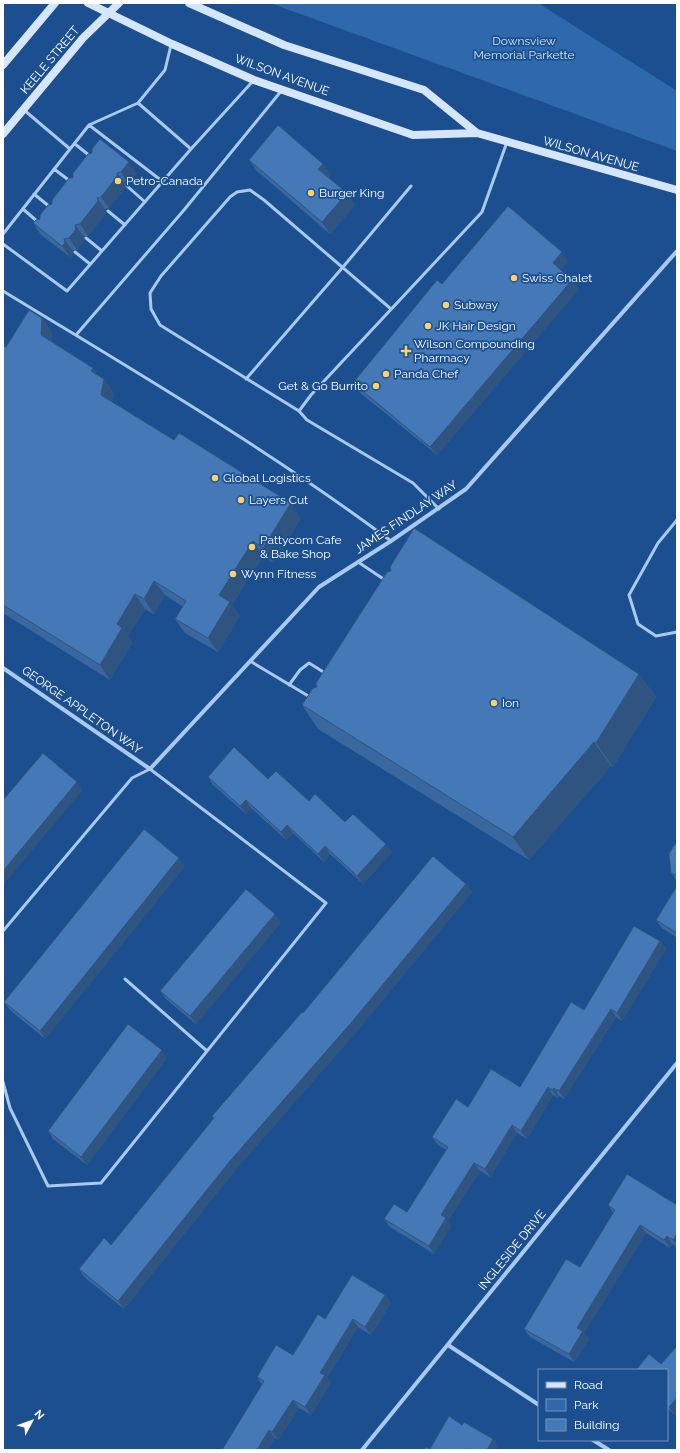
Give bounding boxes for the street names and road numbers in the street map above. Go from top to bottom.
street label: KEELE STREET [18,23,83,97]
street label: WILSON AVENUE [233,51,331,99]
street label: WILSON AVENUE [541,134,641,174]
street label: JAMES FINDLAY WAY [352,477,460,557]
street label: GEORGE APPLETON WAY [19,663,145,757]
street label: INGLESIDE DRIVE [475,1207,549,1293]

